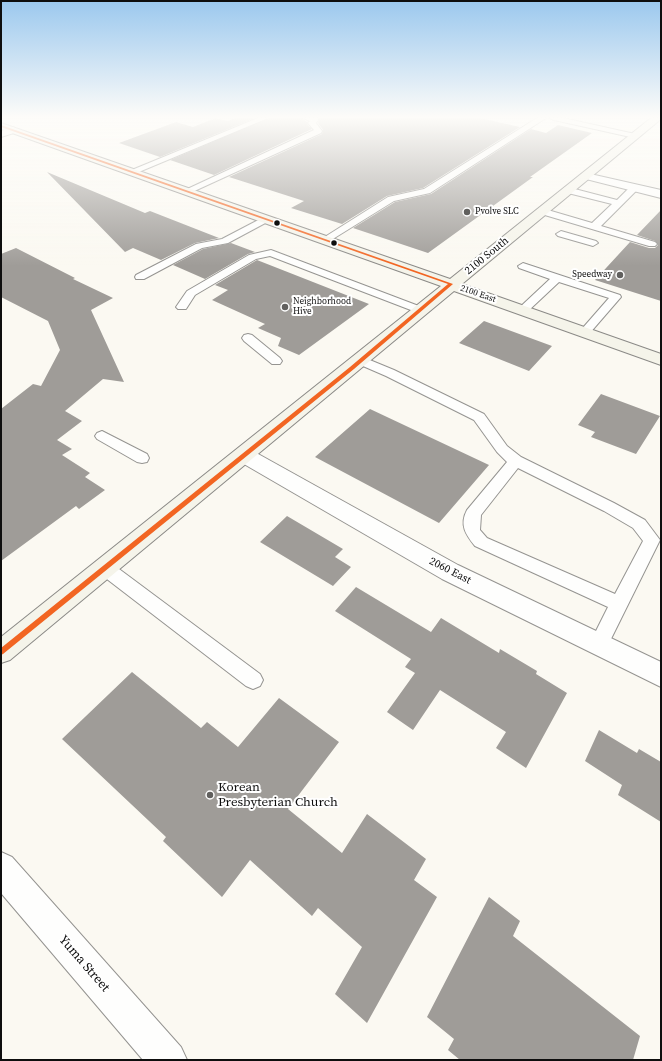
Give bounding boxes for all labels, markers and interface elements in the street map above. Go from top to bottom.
marker: Pvolve SLC [462,207,472,217]
place label: Pvolve SLC [475,207,519,217]
unlabelled marker [272,218,282,228]
street label: 2100 South [462,234,512,278]
unlabelled marker [329,238,339,248]
place label: Speedway [572,270,612,280]
marker: Speedway [615,270,625,280]
street label: 2100 East [459,283,497,305]
place label: Neighborhood Hive [293,297,351,318]
marker: Neighborhood Hive [280,302,290,312]
street label: 2060 East [427,555,473,587]
place label: Korean Presbyterian Church [218,780,338,811]
marker: Korean Presbyterian Church [205,790,215,800]
street label: Yuma Street [55,933,113,995]

